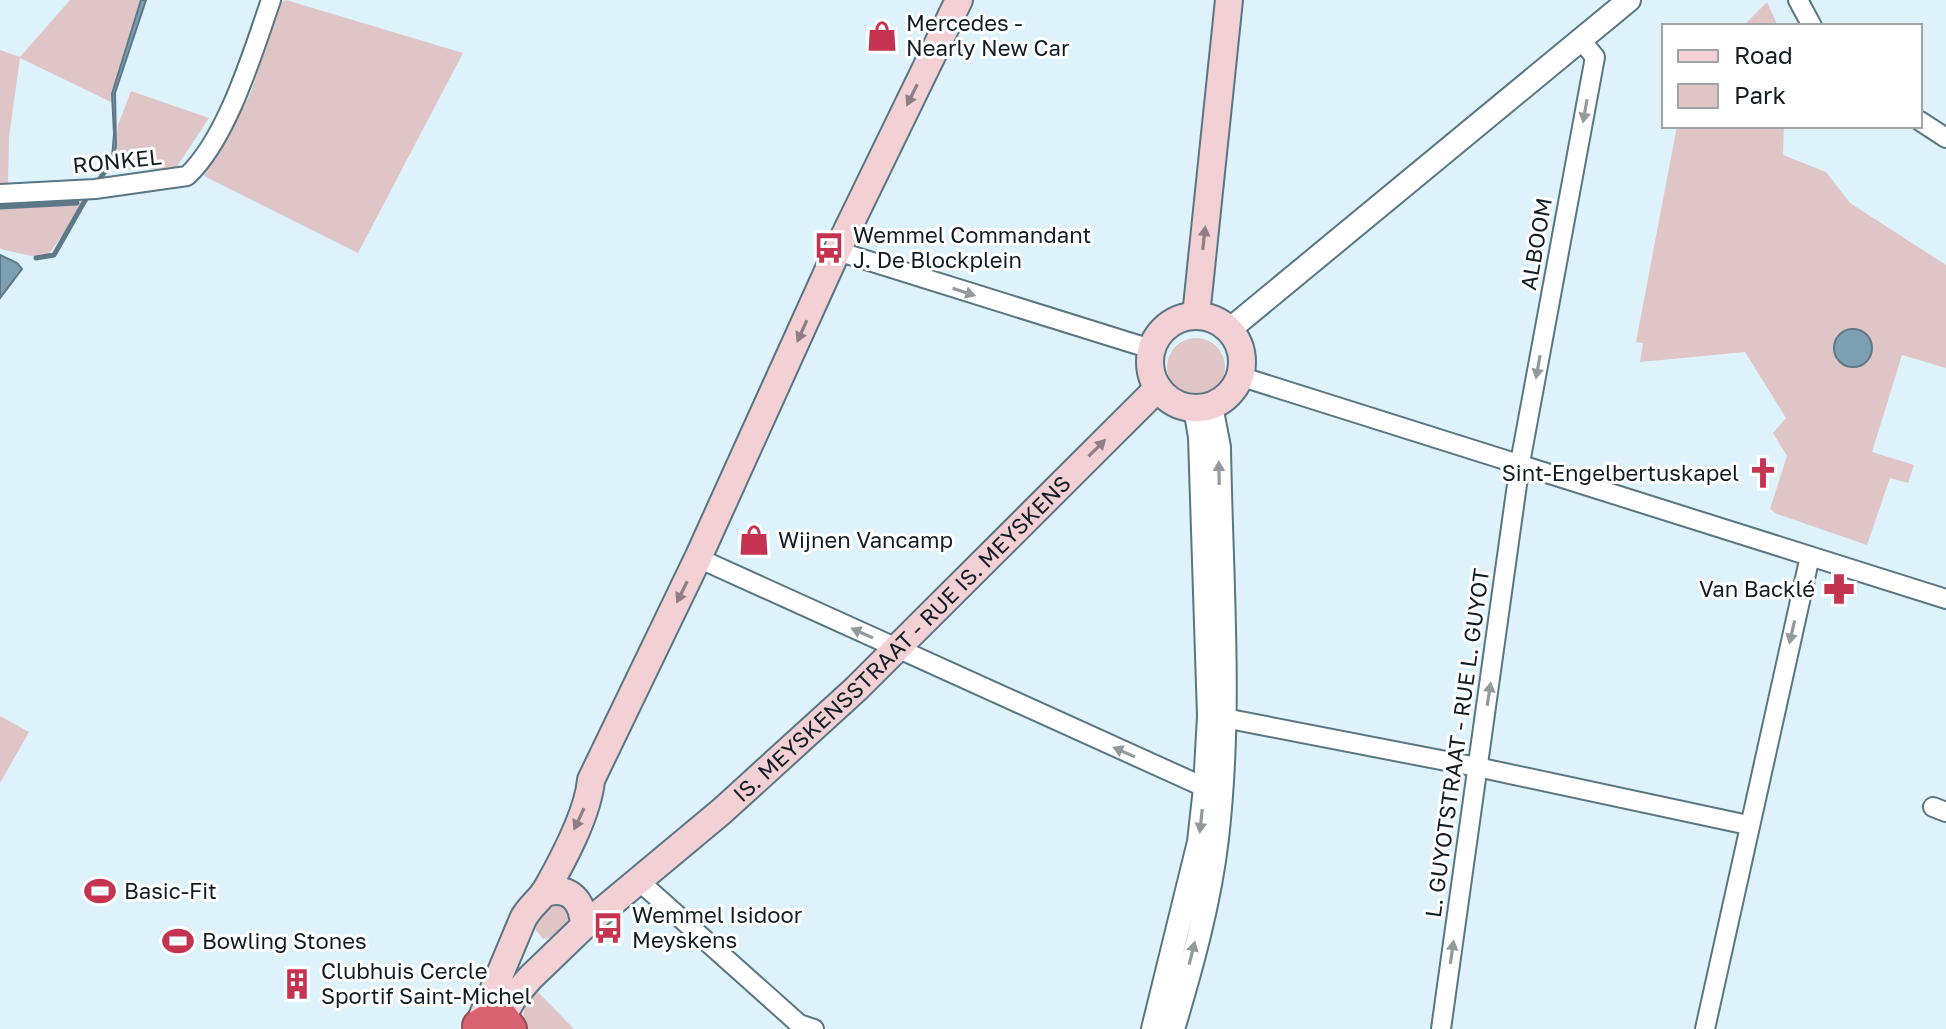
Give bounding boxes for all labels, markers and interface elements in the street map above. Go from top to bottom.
place label: Mercedes - Nearly New Car [906,9,1070,61]
shop icon: Mercedes - Nearly New Car [865,19,899,53]
legend [1662,24,1922,128]
text: Road [1734,40,1793,69]
text: Park [1734,80,1786,109]
one-way arrow [906,84,919,107]
one-way arrow [1579,99,1591,124]
street label: RONKEL [71,142,163,179]
street label: ALBOOM [1514,196,1557,292]
place label: Wemmel Commandant J. De Blockplein [853,221,1091,273]
one-way arrow [1198,225,1211,250]
bus stop icon: Wemmel Commandant J. De Blockplein [812,231,846,265]
one-way arrow [953,287,977,299]
one-way arrow [795,319,808,342]
one-way arrow [1531,355,1544,380]
one-way arrow [1087,439,1106,458]
church icon: Sint-Engelbertuskapel [1746,456,1780,490]
place label: Sint-Engelbertuskapel [1502,459,1739,486]
one-way arrow [1213,460,1225,485]
street label: IS. MEYSKENSSTRAAT - RUE IS. MEYSKENS [727,469,1076,807]
shop icon: Wijnen Vancamp [737,523,771,557]
place label: Wijnen Vancamp [778,526,953,553]
street label: L. GUYOTSTRAAT - RUE L. GUYOT [1419,566,1494,919]
pharmacy icon: Van Backlé [1822,572,1856,606]
place label: Van Backlé [1699,575,1815,602]
one-way arrow [675,581,688,604]
one-way arrow [1786,620,1798,645]
one-way arrow [850,626,874,639]
one-way arrow [1483,681,1496,706]
one-way arrow [1113,745,1136,758]
one-way arrow [573,807,586,831]
one-way arrow [1195,809,1208,834]
sports icon: Basic-Fit [83,874,117,908]
place label: Basic-Fit [124,877,217,904]
place label: Wemmel Isidoor Meyskens [632,901,803,953]
bus stop icon: Wemmel Isidoor Meyskens [591,911,625,945]
sports icon: Bowling Stones [161,924,195,958]
place label: Bowling Stones [202,927,367,954]
one-way arrow [1446,939,1459,964]
one-way arrow [1187,941,1199,966]
place label: Clubhuis Cercle Sportif Saint-Michel [321,957,532,1009]
building icon: Clubhuis Cercle Sportif Saint-Michel [280,967,314,1001]

